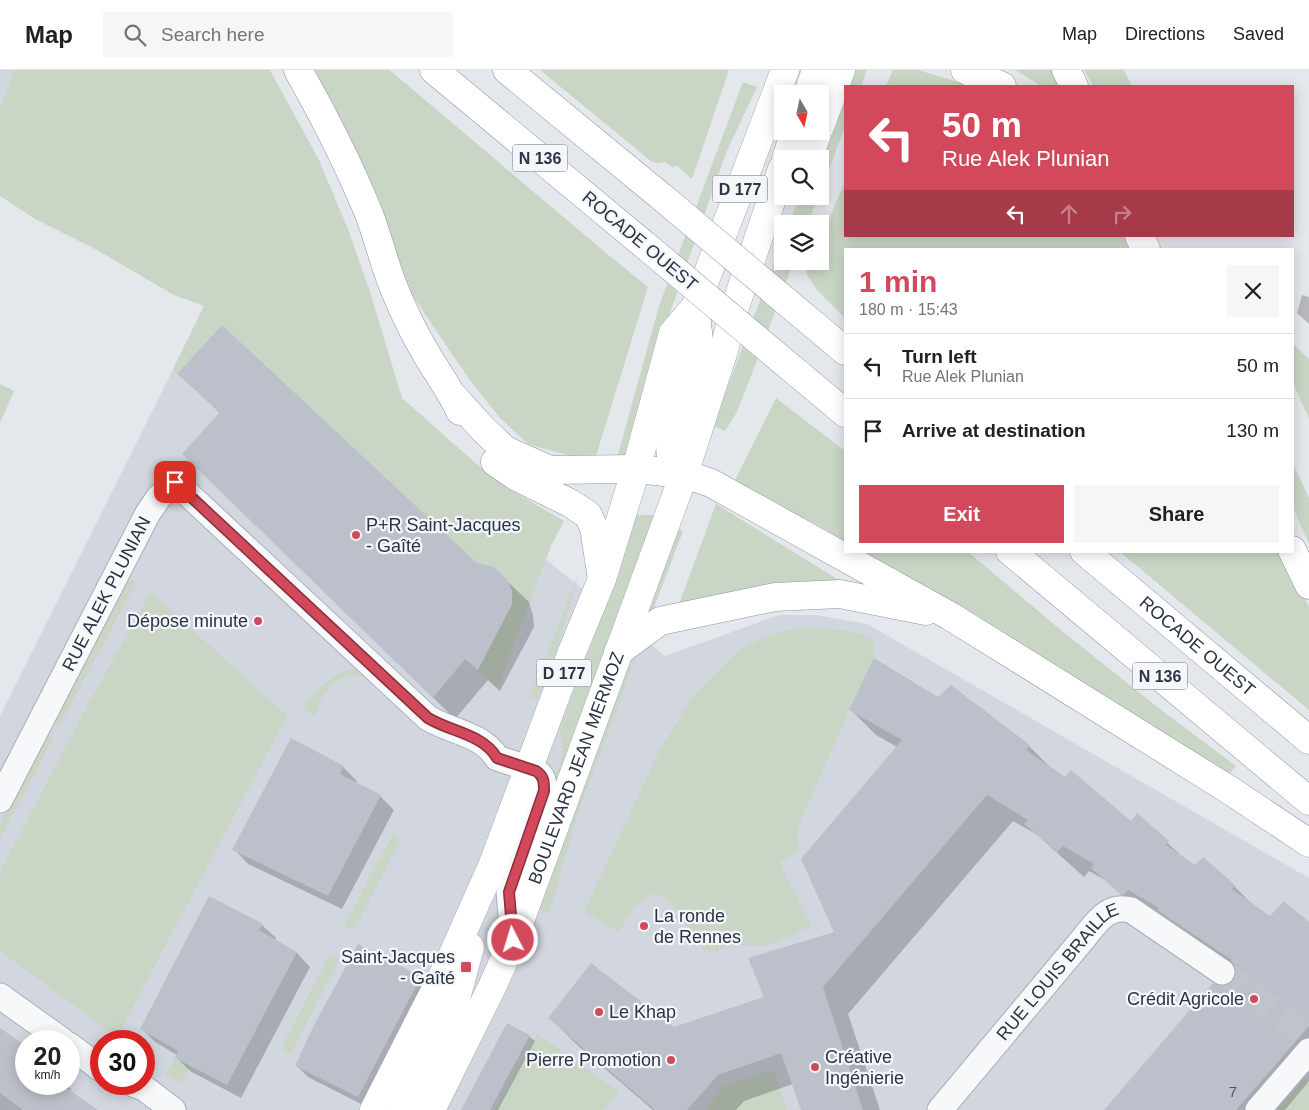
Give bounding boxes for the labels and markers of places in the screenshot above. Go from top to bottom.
pin [154,461,196,503]
place label: P+R Saint-Jacques - Gaîté [366,515,521,556]
marker: P+R Saint-Jacques - Gaîté [350,529,362,541]
place label: Dépose minute [127,611,248,631]
marker: Dépose minute [252,615,264,627]
place label: La ronde de Rennes [654,906,741,947]
marker: La ronde de Rennes [638,920,650,932]
place label: Saint-Jacques - Gaîté [341,947,455,988]
marker: Saint-Jacques - Gaîté [459,960,473,974]
place label: Crédit Agricole [1127,989,1244,1009]
marker: Crédit Agricole [1248,993,1260,1005]
place label: Le Khap [609,1002,676,1022]
marker: Le Khap [593,1006,605,1018]
place label: Créative Ingénierie [825,1047,904,1088]
place label: Pierre Promotion [526,1050,661,1070]
marker: Pierre Promotion [665,1054,677,1066]
marker: Créative Ingénierie [809,1061,821,1073]

